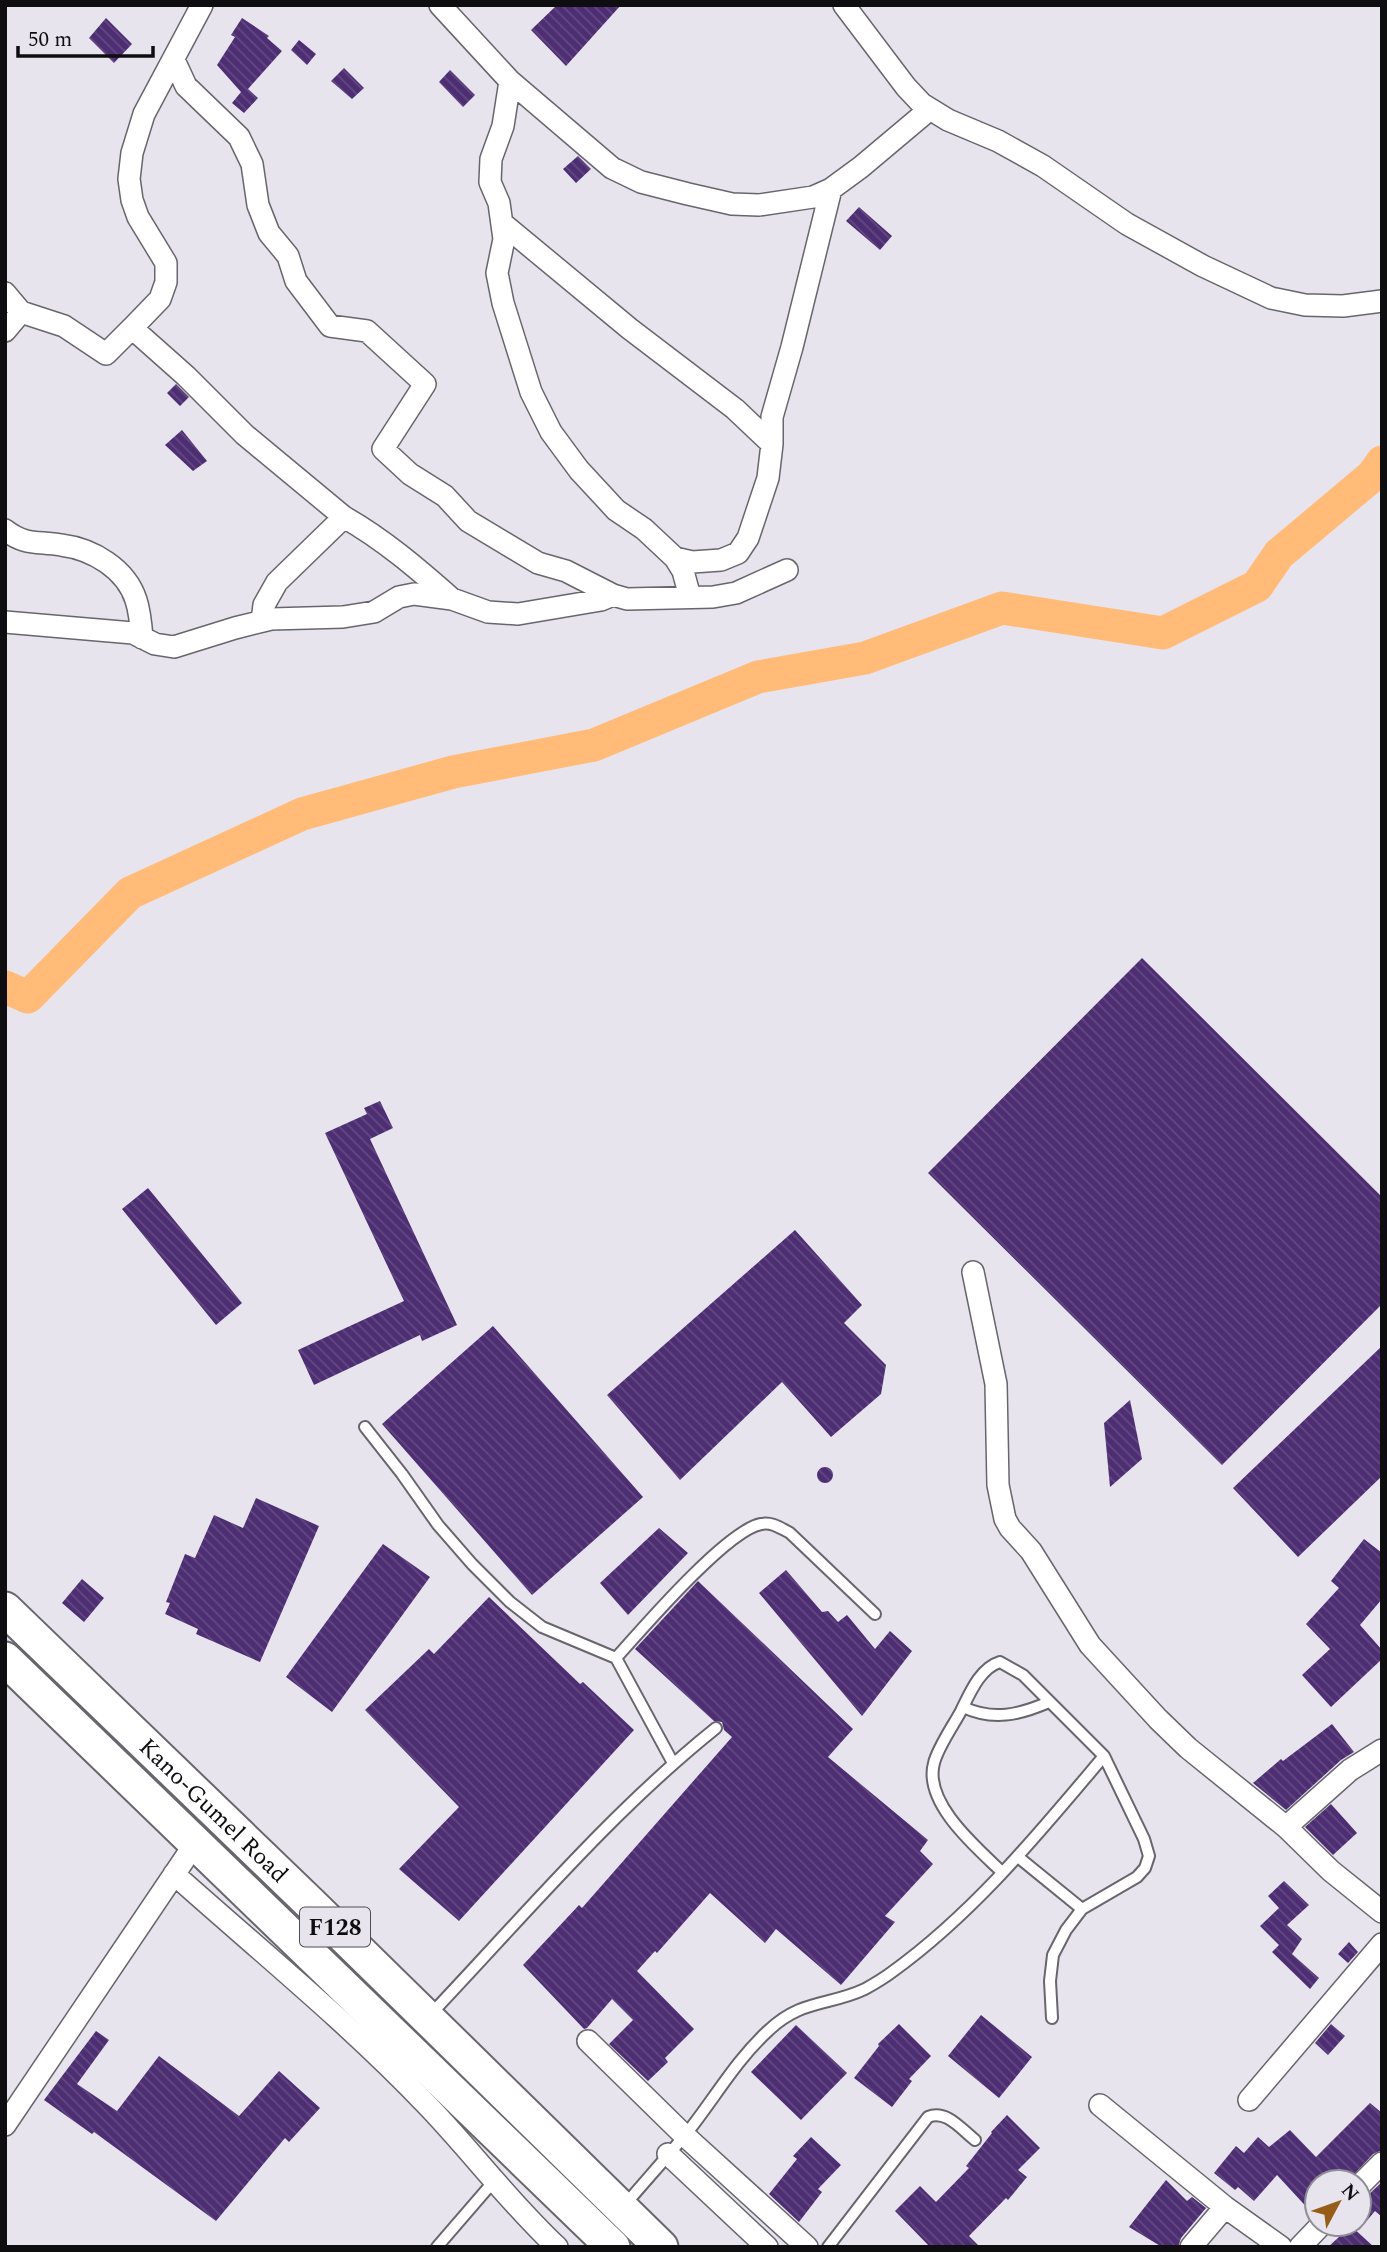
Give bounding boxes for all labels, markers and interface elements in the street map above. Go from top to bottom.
scale bar [18,14,152,58]
text: 50 m [28,24,72,56]
street label: Kano-Gumel Road [130,1730,296,1892]
road number: F128 [300,1908,370,1946]
north arrow [1303,2168,1373,2238]
text: N [1334,2177,1366,2208]

